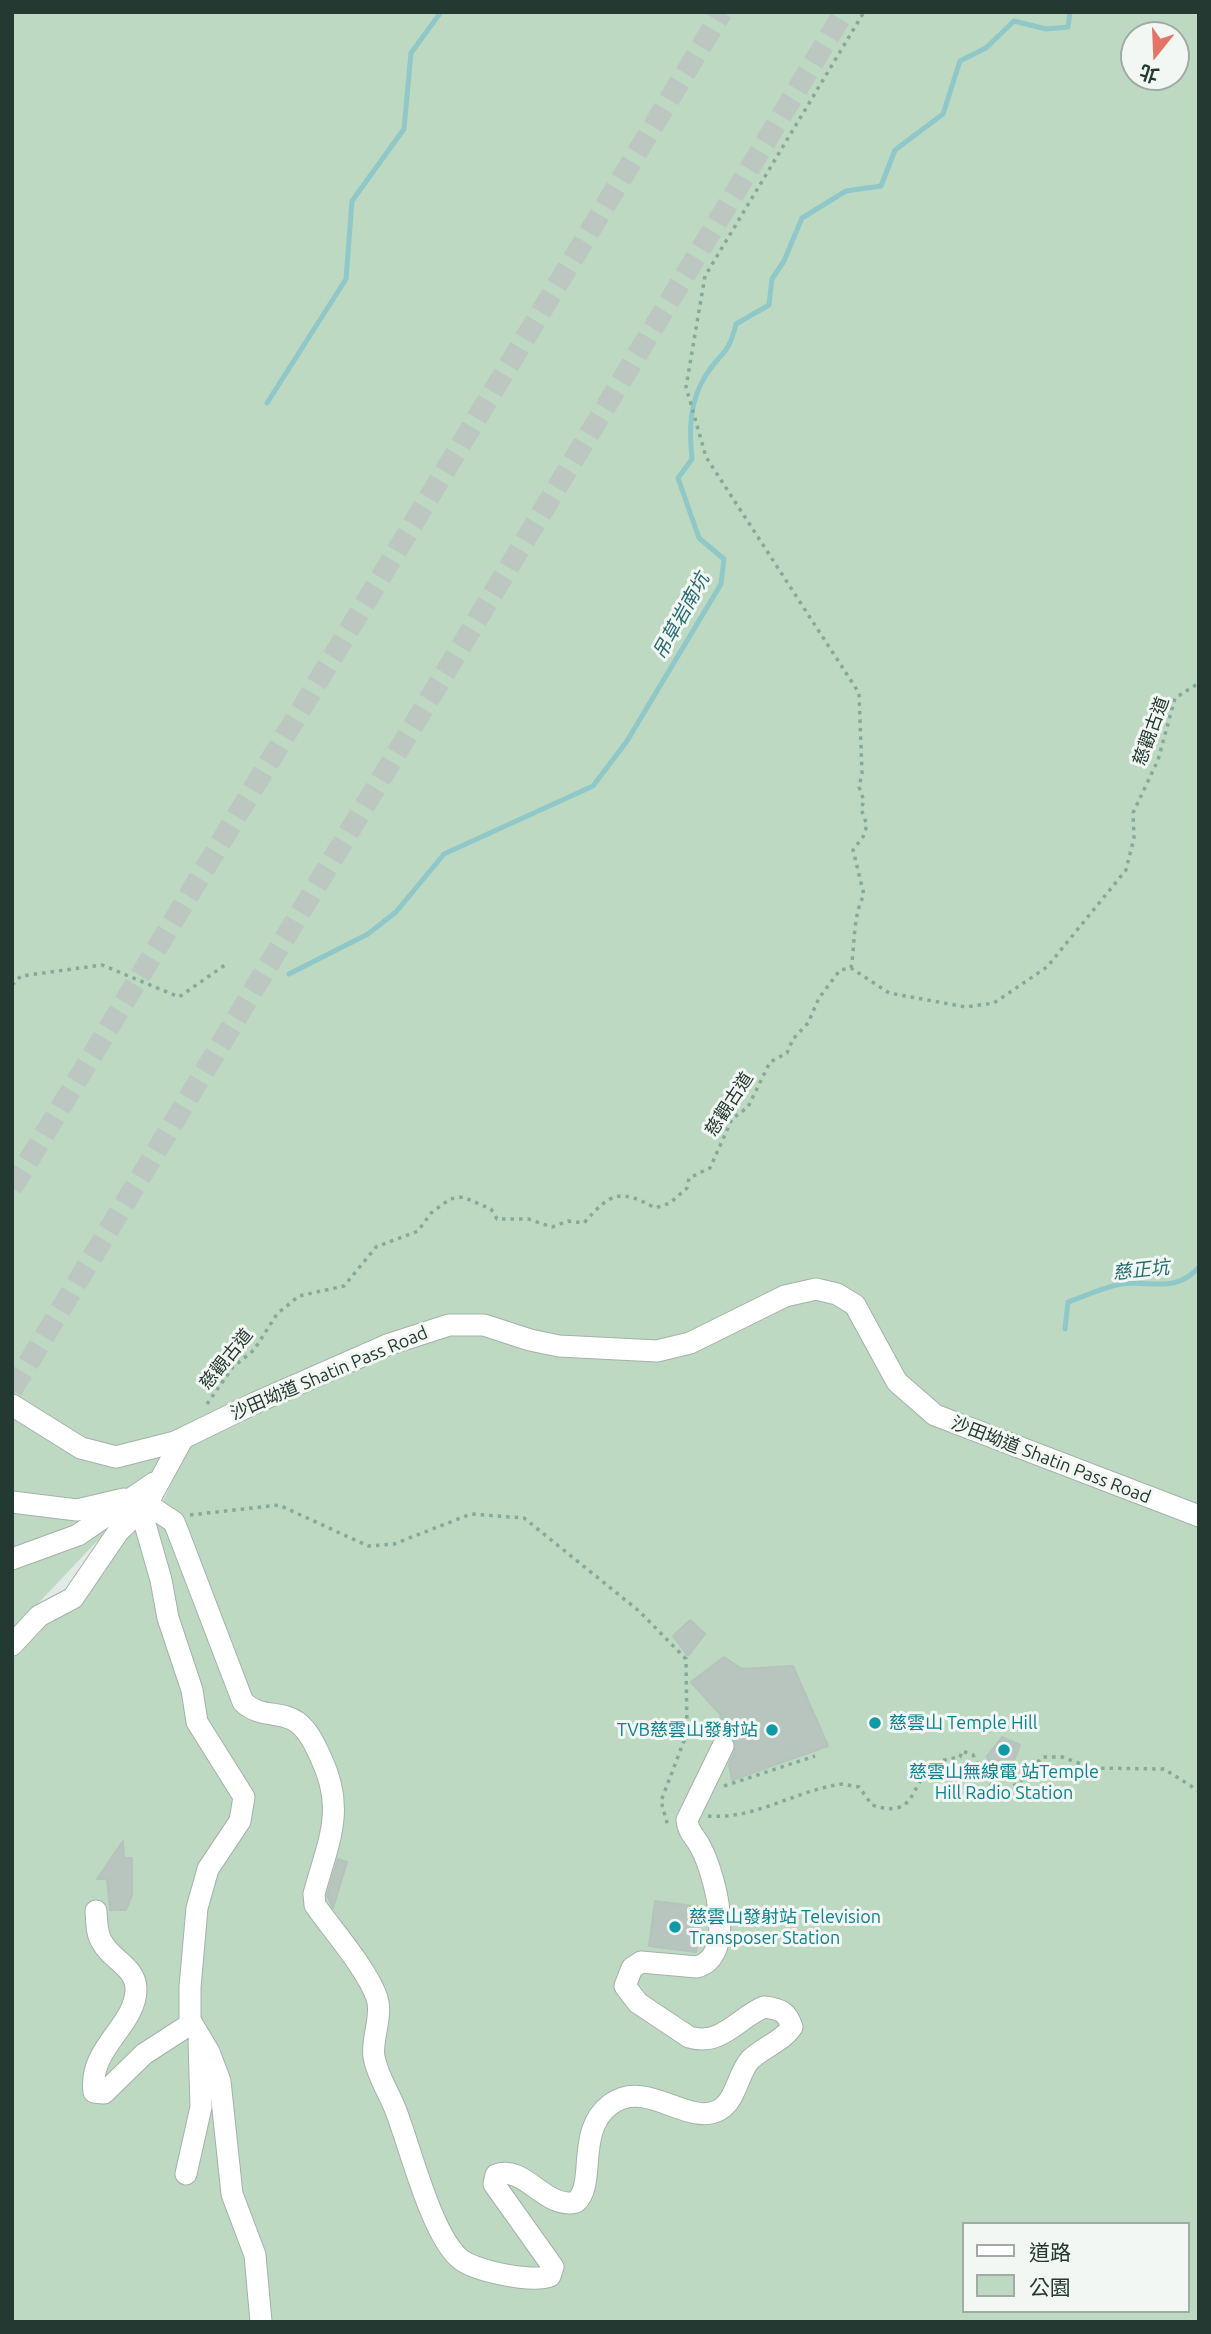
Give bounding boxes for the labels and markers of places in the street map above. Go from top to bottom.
place label: 慈雲山 Temple Hill [889,1712,1037,1734]
marker: 慈雲山 Temple Hill [867,1715,883,1731]
place label: TVB慈雲山發射站 [617,1719,758,1741]
marker: TVB慈雲山發射站 [764,1722,780,1738]
marker: 慈雲山無線電 站Temple Hill Radio Station [996,1742,1012,1758]
place label: 慈雲山無線電 站Temple Hill Radio Station [909,1761,1099,1803]
place label: 慈雲山發射站 Television Transposer Station [689,1906,881,1948]
marker: 慈雲山發射站 Television Transposer Station [667,1919,683,1935]

